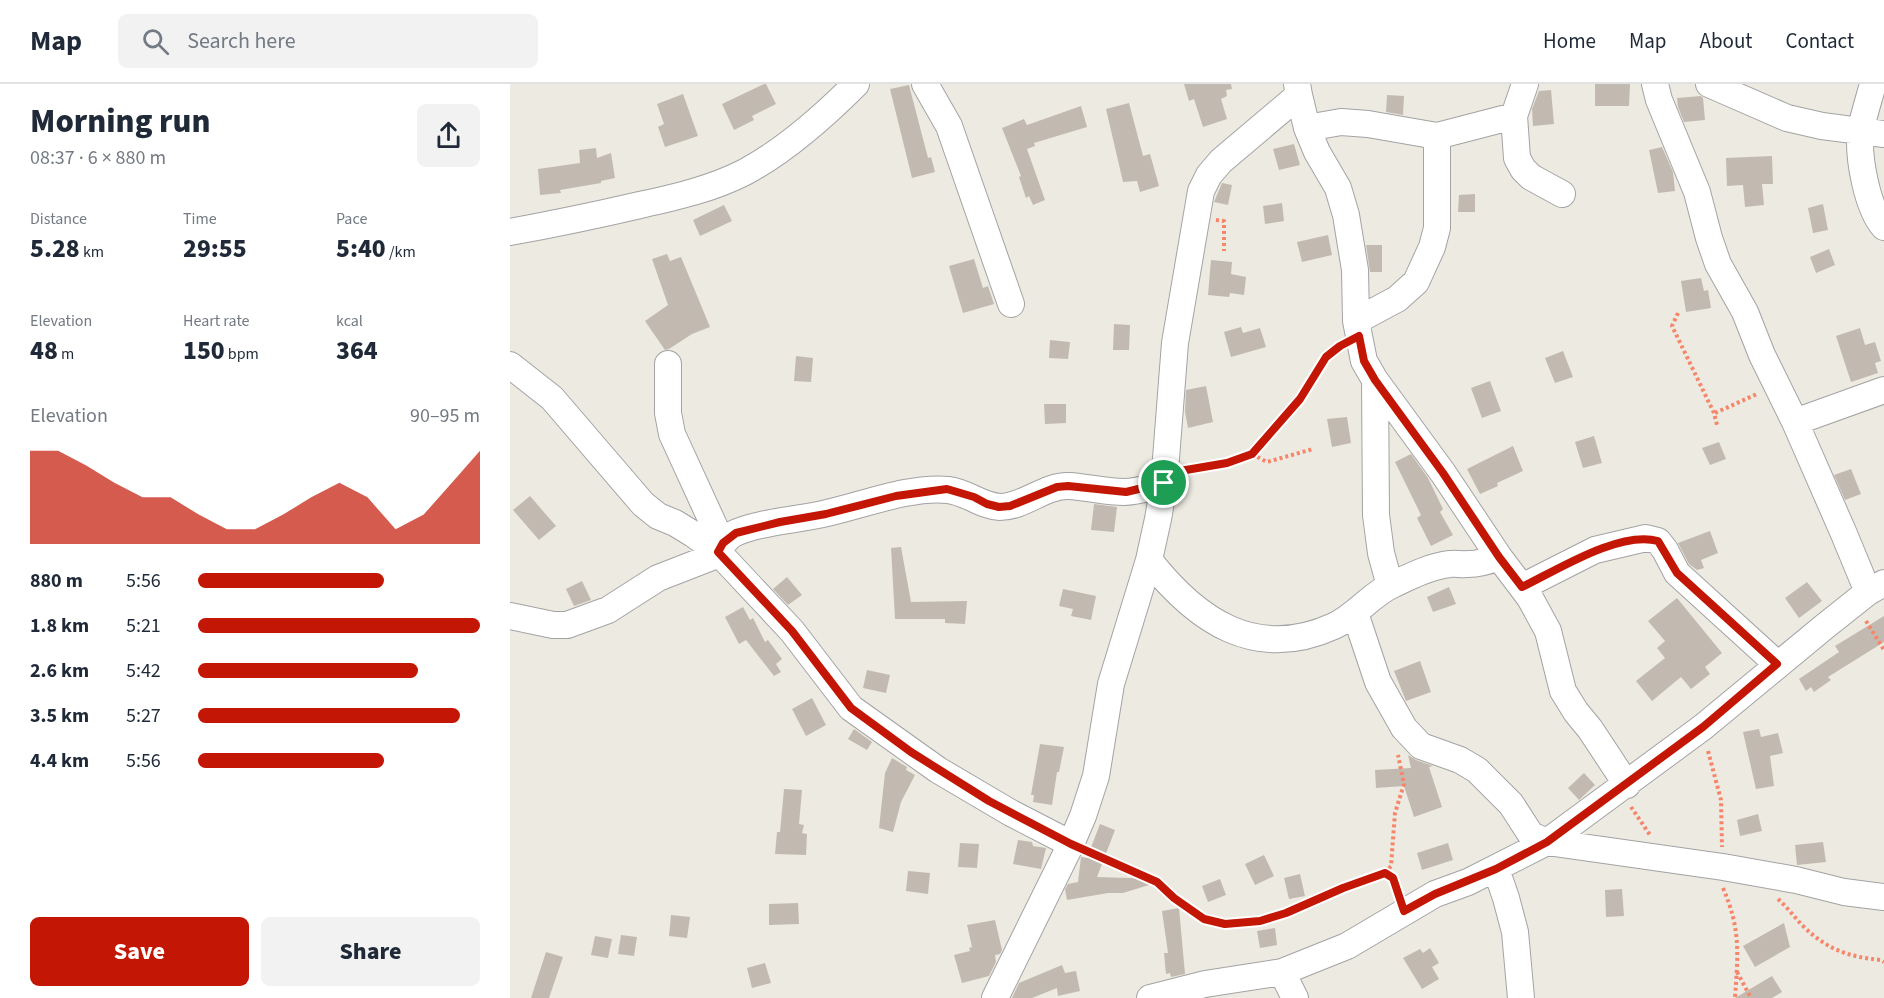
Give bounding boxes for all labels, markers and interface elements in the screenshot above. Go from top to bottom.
search box [118,14,538,68]
text: Map [30,21,82,61]
icon: search [139,25,172,58]
text: Search here [187,25,296,57]
text: Home [1543,26,1596,56]
text: Map [1629,26,1667,56]
text: About [1700,26,1752,56]
text: Contact [1785,26,1854,56]
text: Morning run [30,98,210,145]
button: share [417,104,480,167]
text: 08:37 · 6 × 880 m [30,144,166,172]
text: Distance [30,208,87,230]
text: Time [183,208,217,230]
text: Pace [336,208,367,230]
text: 5.28 [30,230,80,267]
text: 29:55 [183,230,247,267]
text: 5:40 [336,230,386,267]
text: km [80,241,104,263]
text: /km [386,241,416,263]
text: Elevation [30,310,92,332]
text: Heart rate [183,310,250,332]
text: kcal [336,310,363,332]
text: 48 [30,332,58,369]
text: 150 [183,332,225,369]
text: 364 [336,332,378,369]
text: m [58,343,74,365]
text: bpm [225,343,259,365]
text: Elevation [30,402,108,430]
text: 90–95 m [410,402,480,430]
pin [1138,457,1189,508]
icon: arrive [1147,466,1180,499]
text: 880 m [30,567,83,595]
text: 5:56 [126,567,161,595]
text: 1.8 km [30,612,89,640]
text: 5:21 [126,612,161,640]
text: 2.6 km [30,657,89,685]
text: 5:42 [126,657,161,685]
text: 3.5 km [30,702,89,730]
text: 5:27 [126,702,161,730]
text: 4.4 km [30,747,89,775]
text: 5:56 [126,747,161,775]
button: Save [30,917,249,986]
button: Share [261,917,480,986]

